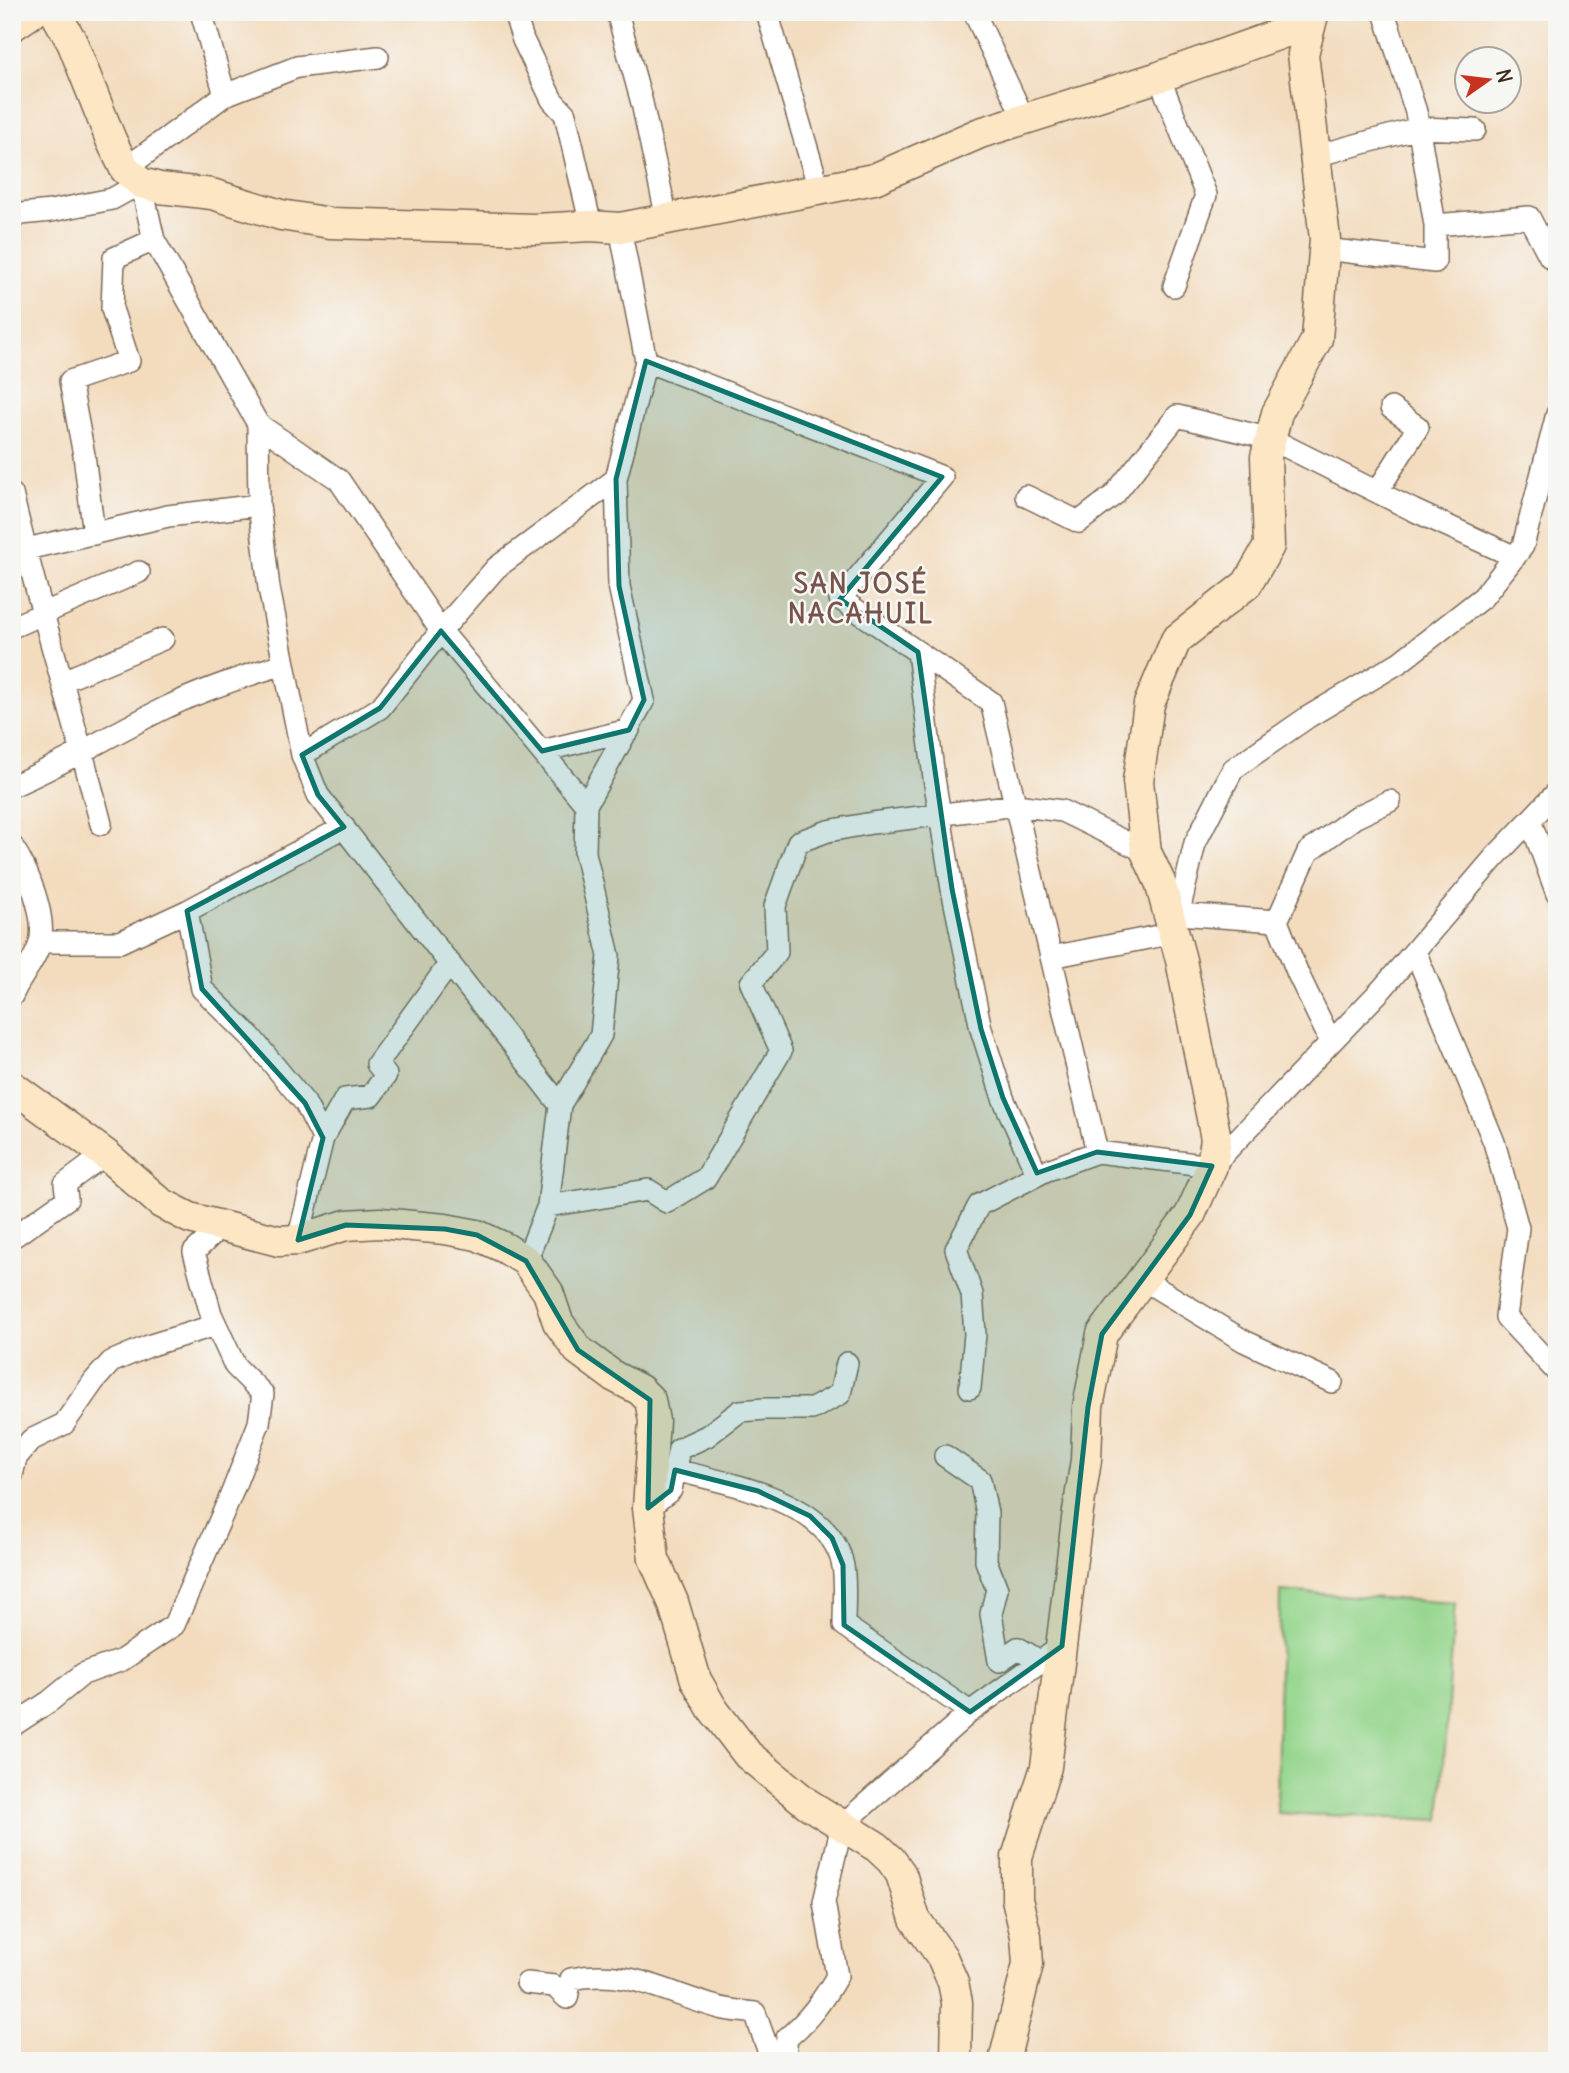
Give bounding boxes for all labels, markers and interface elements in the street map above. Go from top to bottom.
north arrow [1454,46,1524,116]
text: N [1491,67,1518,85]
district label: SAN JOSÉ NACAHUIL [788,566,934,630]

